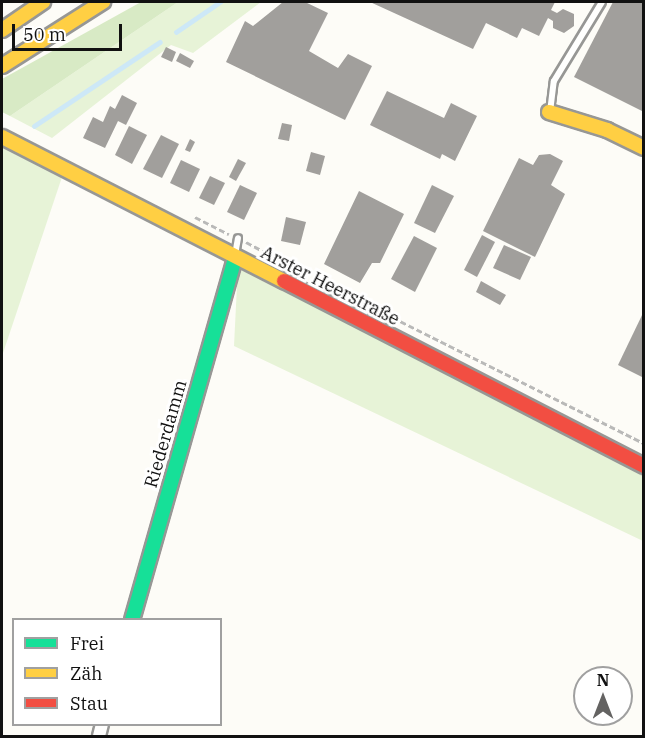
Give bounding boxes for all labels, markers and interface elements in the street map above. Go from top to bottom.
scale bar [15,12,124,50]
text: 50 m [23,23,66,46]
street label: Arster Heerstraße [257,242,403,330]
street label: Riederdamm [140,378,192,490]
legend [12,618,222,726]
text: Frei [70,632,104,655]
text: Zäh [70,662,103,685]
north arrow [573,666,633,726]
text: N [597,670,609,690]
text: Stau [70,692,108,715]

